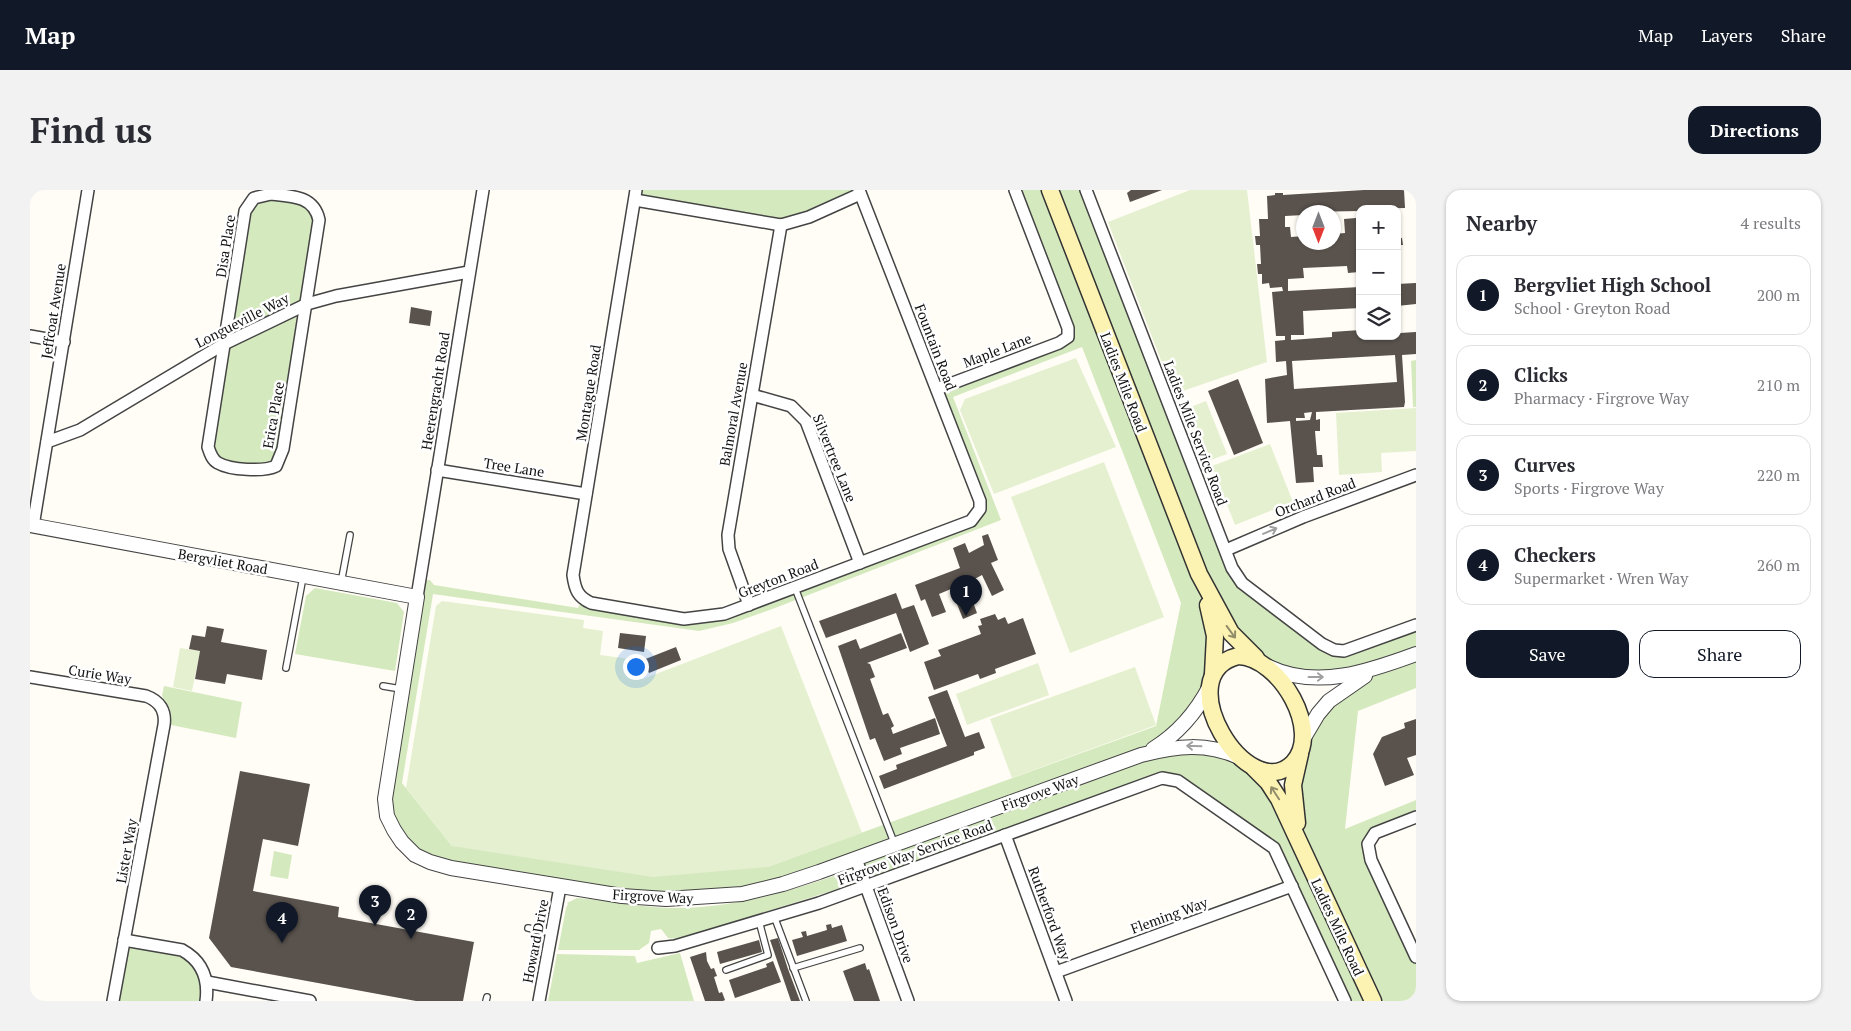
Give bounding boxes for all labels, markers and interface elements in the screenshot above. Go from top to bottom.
text: Map [25,19,75,51]
text: Map [1638,23,1673,47]
text: Layers [1701,23,1753,47]
text: Share [1781,23,1826,47]
button: Directions [1688,106,1821,154]
text: Find us [30,107,152,153]
north arrow [1296,205,1341,250]
map controls [1356,205,1401,340]
button: + [1356,205,1401,250]
text: Nearby [1466,209,1537,237]
text: 4 results [1741,212,1801,234]
street label: Disa Place [211,213,239,279]
button: − [1356,250,1401,295]
street label: Jeffcoat Avenue [36,262,70,360]
text: Bergvliet High School [1514,272,1711,297]
text: 1 [1478,284,1488,306]
text: 200 m [1757,284,1800,306]
street label: Longueville Way [192,288,293,352]
button: layers [1356,295,1401,340]
text: School · Greyton Road [1514,297,1670,319]
street label: Fountain Road [911,301,961,393]
street label: Maple Lane [960,328,1034,372]
street label: Ladies Mile Road [1096,329,1152,435]
street label: Heerengracht Road [416,330,454,451]
street label: Montague Road [571,343,605,443]
street label: Ladies Mile Service Road [1160,358,1232,508]
street label: Balmoral Avenue [714,360,752,468]
text: Clicks [1514,362,1568,387]
text: 2 [1478,374,1488,396]
text: 210 m [1757,374,1800,396]
street label: Erica Place [258,380,288,450]
text: Pharmacy · Firgrove Way [1514,387,1689,409]
street label: Silvertree Lane [809,411,861,505]
text: Curves [1514,452,1575,477]
street label: Tree Lane [482,453,546,481]
text: 3 [1478,464,1488,486]
text: 220 m [1757,464,1800,486]
street label: Orchard Road [1272,473,1358,521]
text: Sports · Firgrove Way [1514,477,1664,499]
one-way arrow [1262,525,1277,535]
text: Checkers [1514,542,1596,567]
street label: Bergvliet Road [177,544,270,578]
street label: Greyton Road [735,554,821,602]
text: 4 [1478,554,1488,576]
text: 260 m [1757,554,1800,576]
text: Supermarket · Wren Way [1514,567,1688,589]
pin: 1 [950,575,982,616]
one-way arrow [1226,625,1236,639]
button: Save [1466,630,1629,678]
button: Share [1639,630,1801,678]
your location [623,654,649,680]
street label: Curie Way [67,660,134,688]
one-way arrow [1308,672,1324,682]
one-way arrow [1186,742,1202,751]
street label: Firgrove Way [999,769,1082,815]
one-way arrow [1270,786,1280,800]
street label: Firgrove Way Service Road [835,815,995,889]
street label: Lister Way [111,816,141,885]
street label: Rutherford Way [1024,864,1076,963]
street label: Ladies Mile Road [1307,875,1369,979]
street label: Firgrove Way [612,884,695,908]
pin: 3 [359,885,391,926]
street label: Edison Drive [874,885,918,965]
street label: Fleming Way [1128,892,1211,938]
street label: Howard Drive [518,897,552,985]
pin: 2 [395,898,427,939]
pin: 4 [266,902,298,943]

